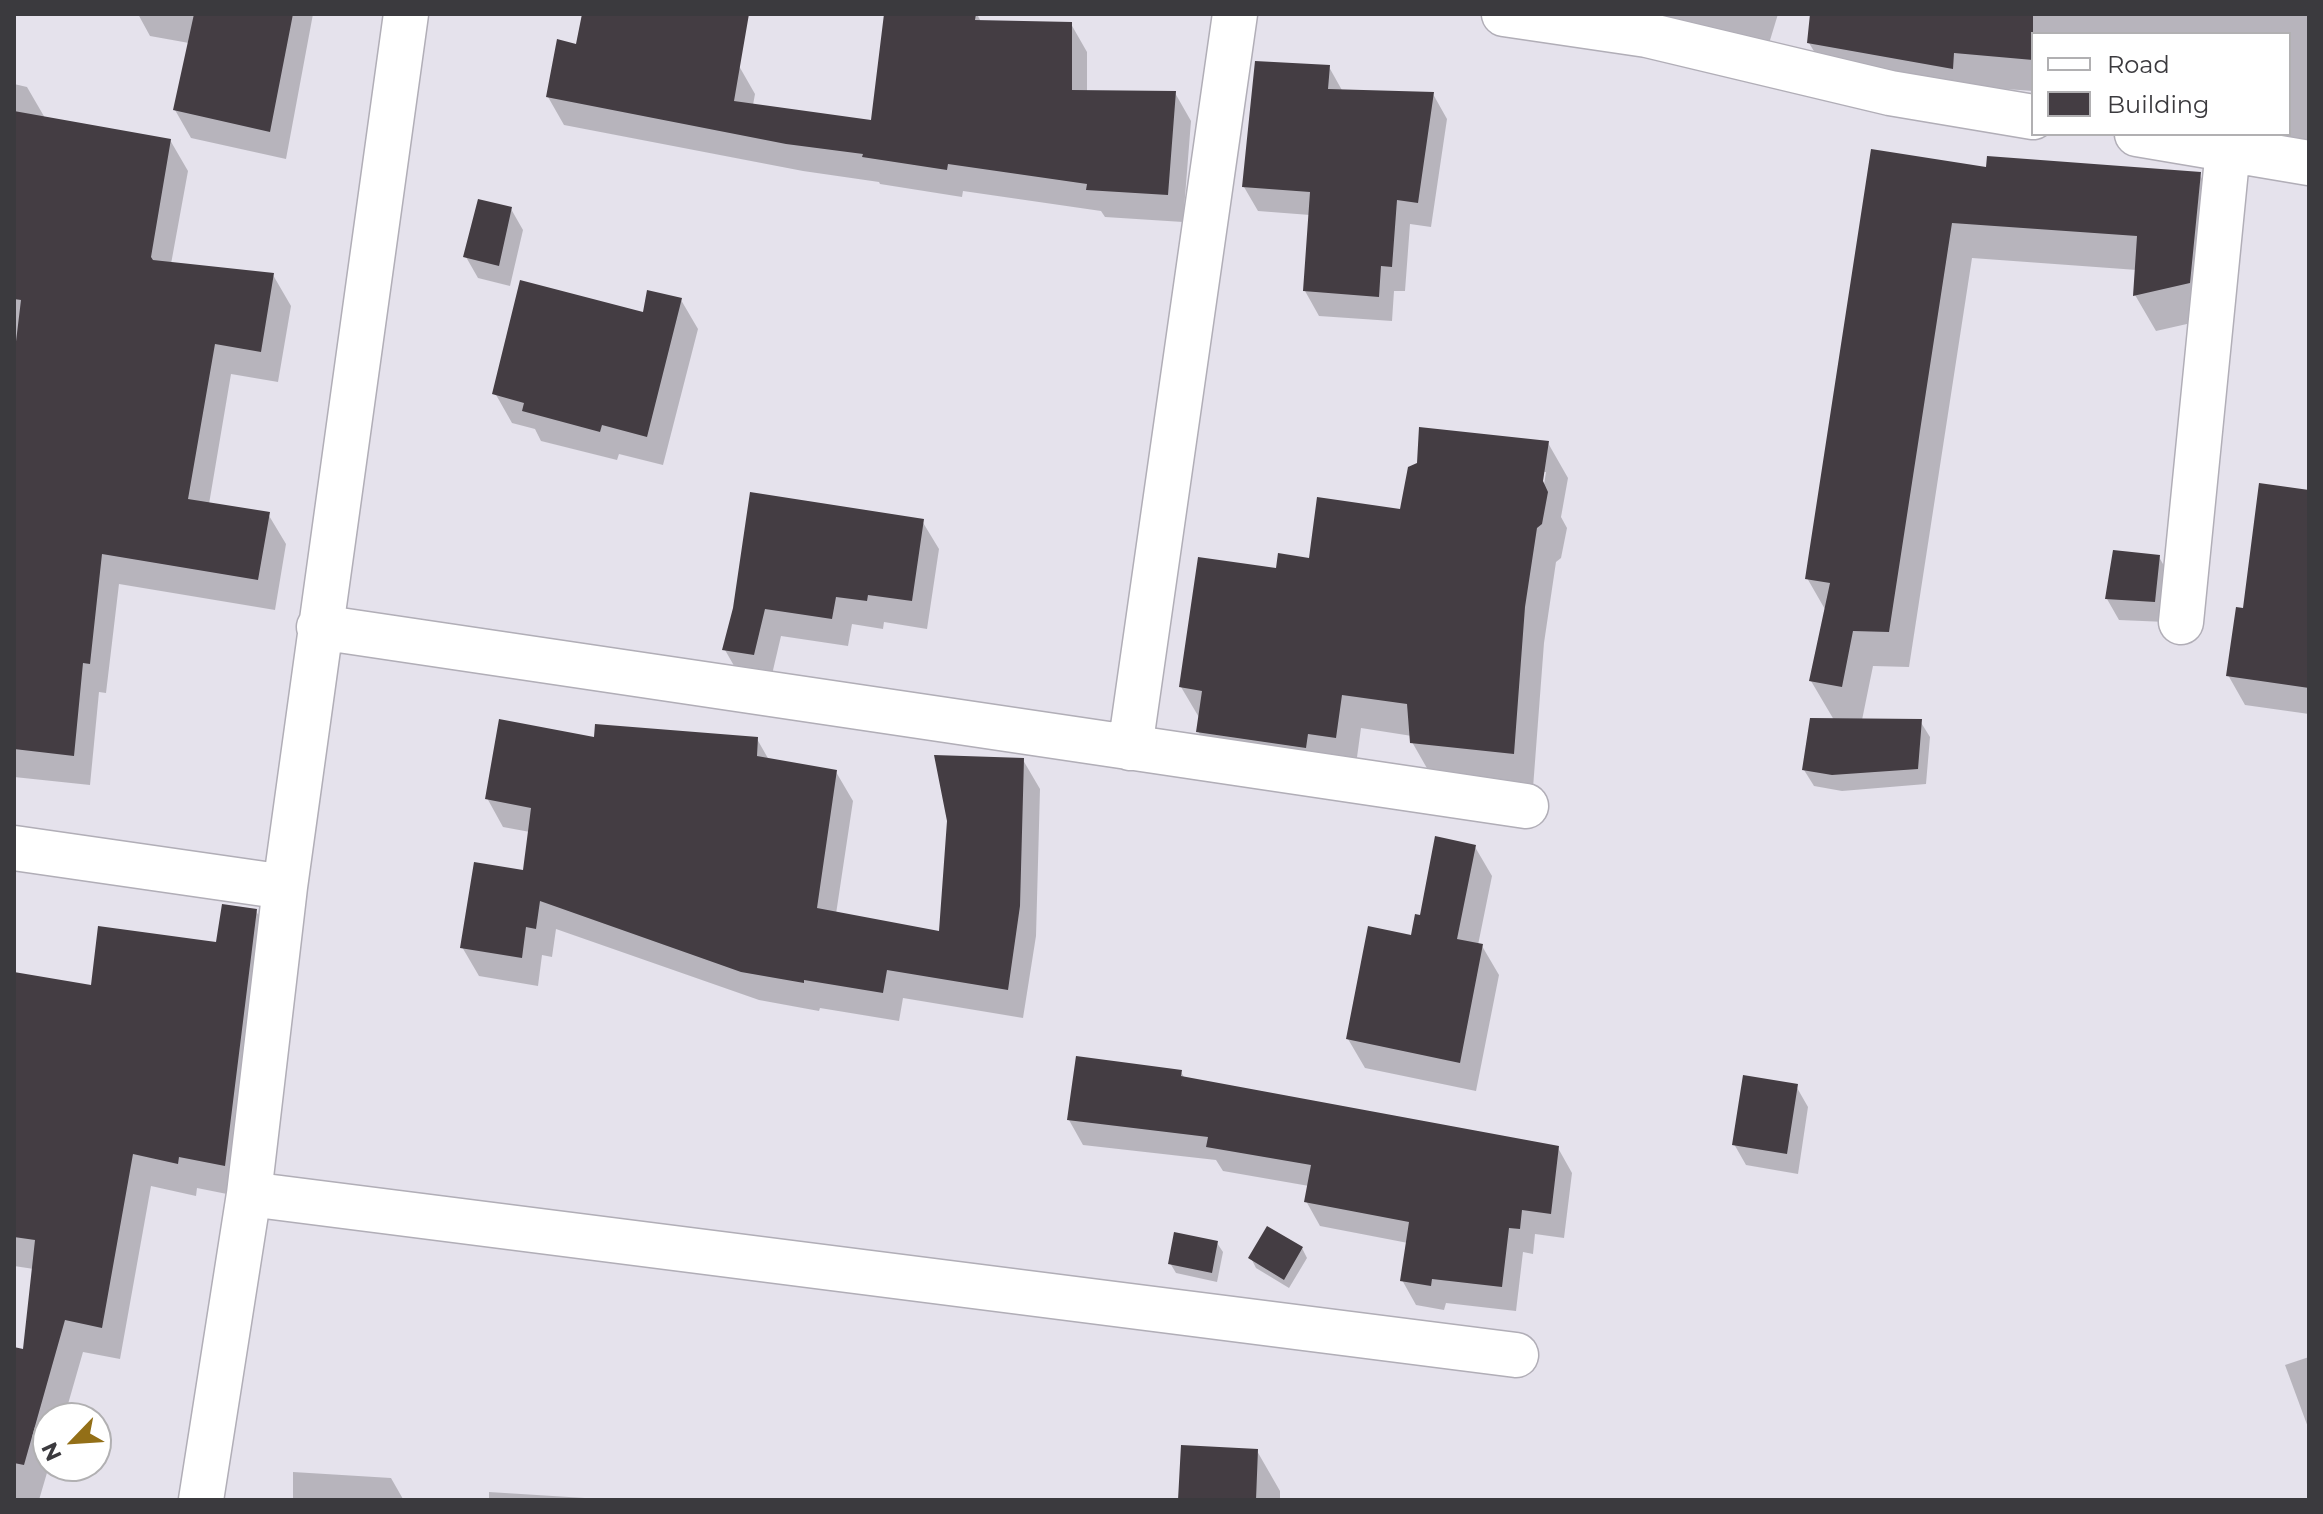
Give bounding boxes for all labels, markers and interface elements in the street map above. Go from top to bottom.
legend [2031,32,2291,136]
text: Road [2107,50,2170,79]
text: Building [2107,90,2210,119]
north arrow [32,1402,112,1482]
text: N [36,1438,68,1465]

